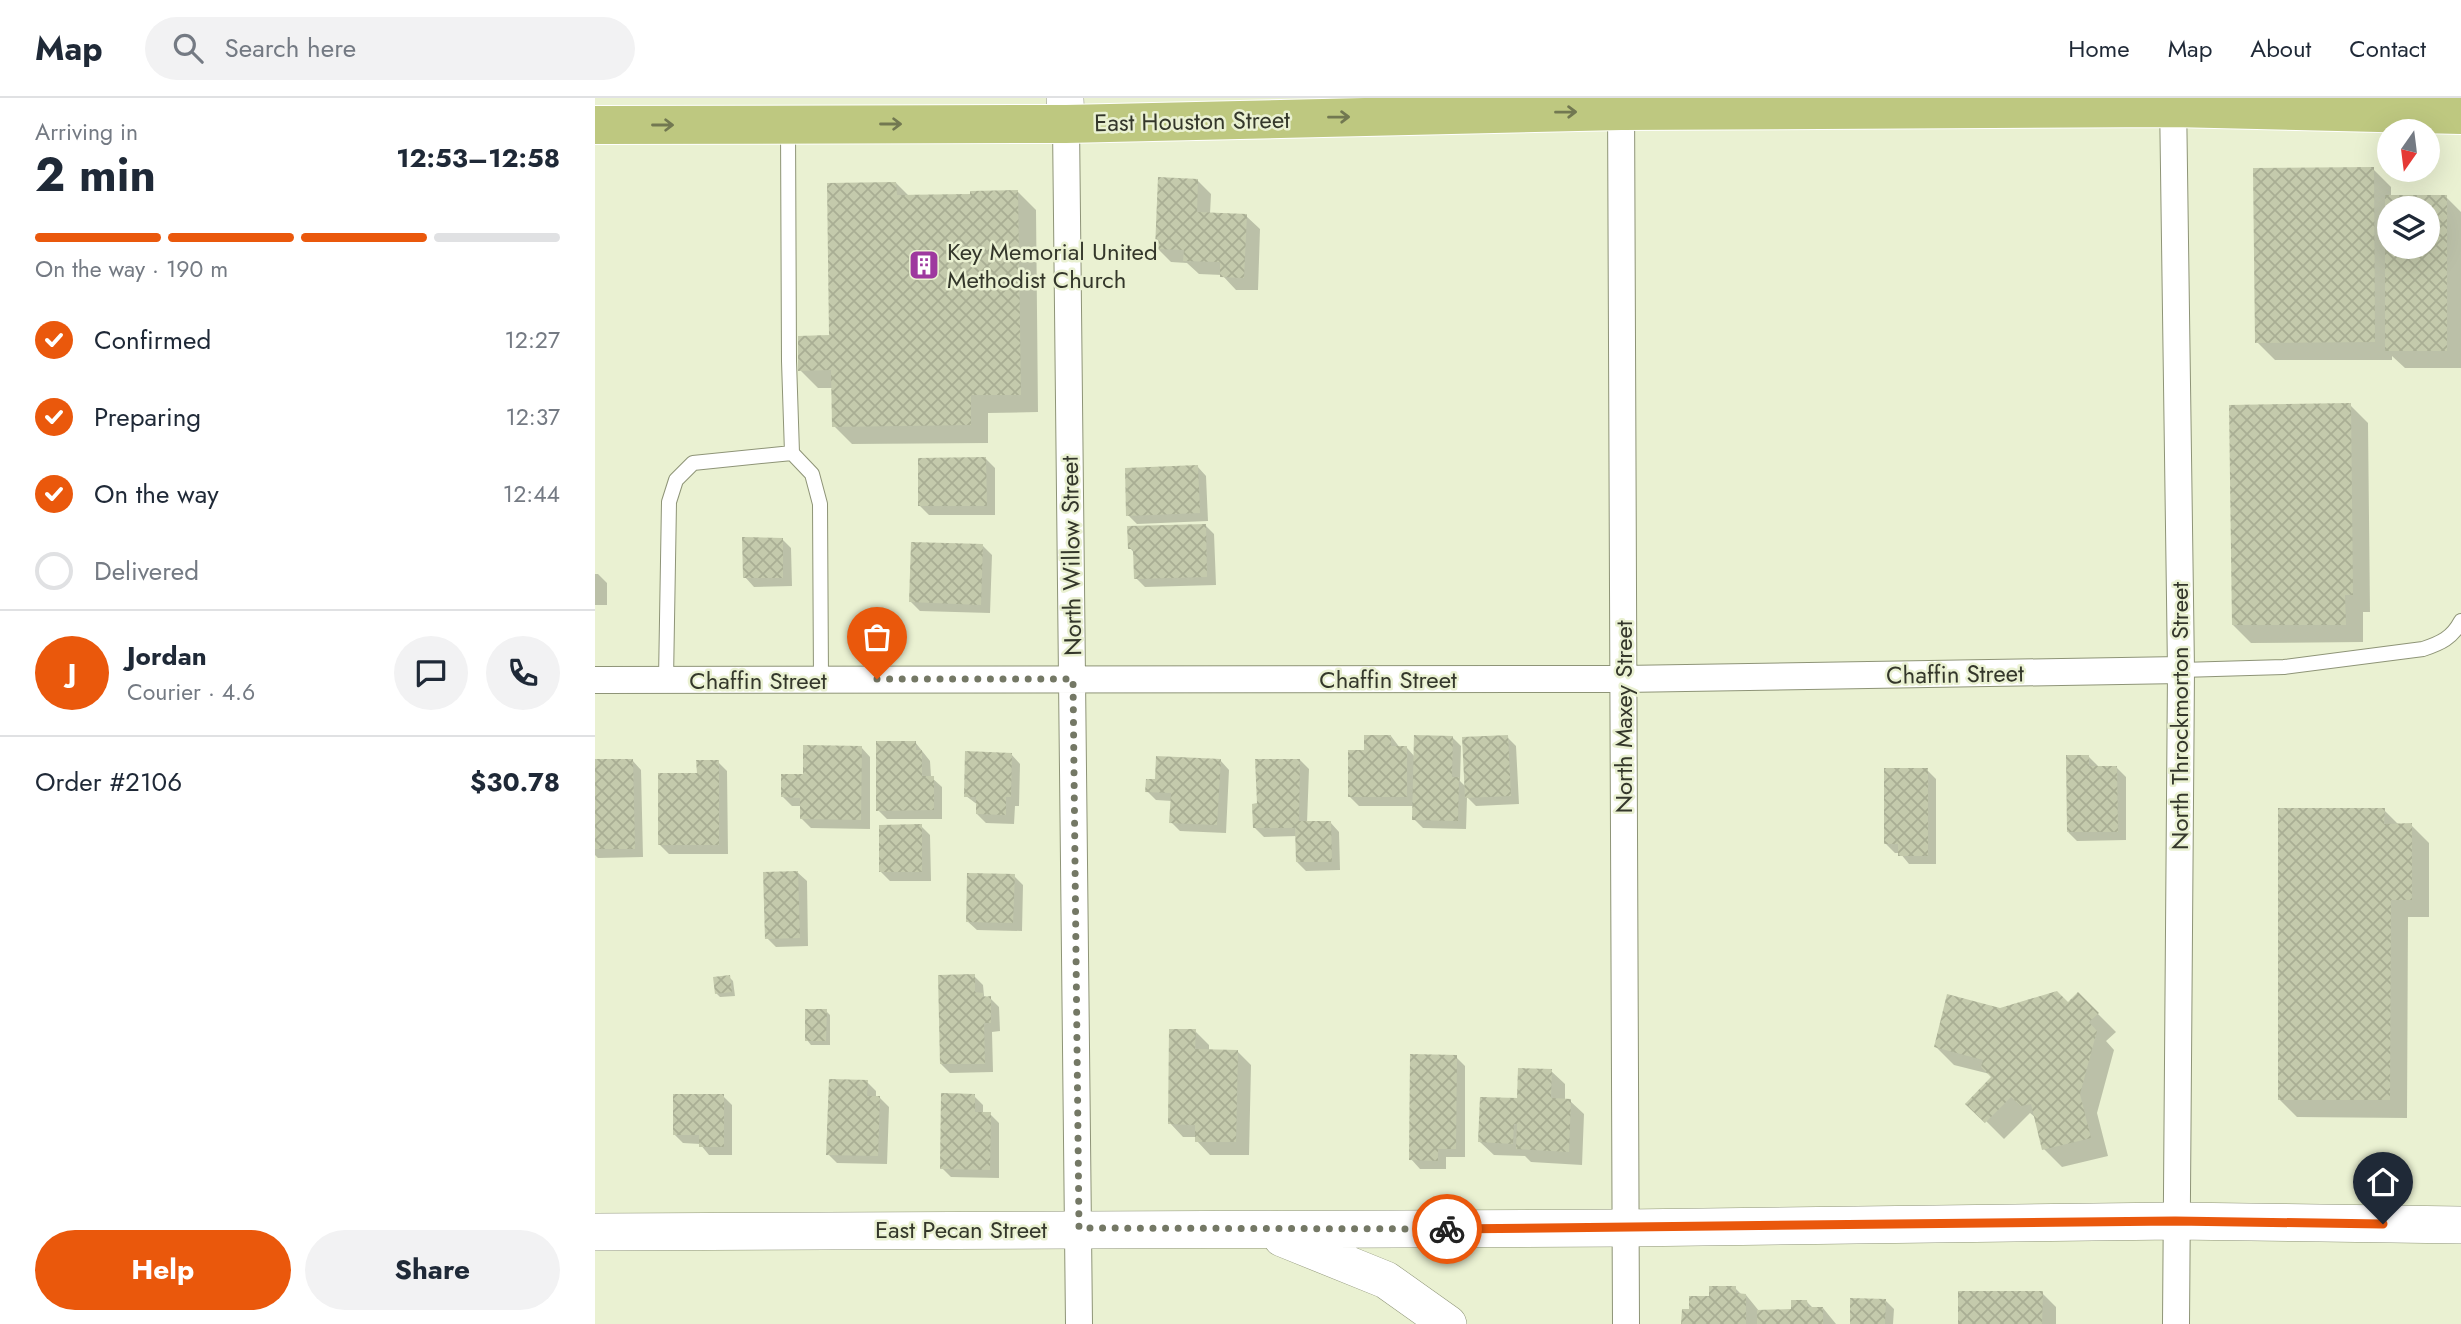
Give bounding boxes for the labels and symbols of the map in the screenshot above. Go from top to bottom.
street label: East Houston Street [1094,102,1290,140]
one-way arrow [1554,105,1577,119]
one-way arrow [1327,111,1350,124]
one-way arrow [879,117,902,131]
one-way arrow [651,118,674,132]
north arrow [2377,119,2439,182]
place label: Key Memorial United Methodist Church [947,234,1158,297]
building icon: Key Memorial United Methodist Church [907,248,941,282]
street label: North Willow Street [1052,455,1090,656]
street label: North Throckmorton Street [2162,582,2197,850]
pin [847,607,907,679]
street label: North Maxey Street [1606,620,1641,814]
street label: Chaffin Street [1886,655,2024,693]
street label: Chaffin Street [1319,662,1457,697]
street label: Chaffin Street [689,663,827,698]
pin [2353,1152,2413,1224]
courier [1412,1194,1482,1264]
street label: East Pecan Street [875,1212,1047,1247]

